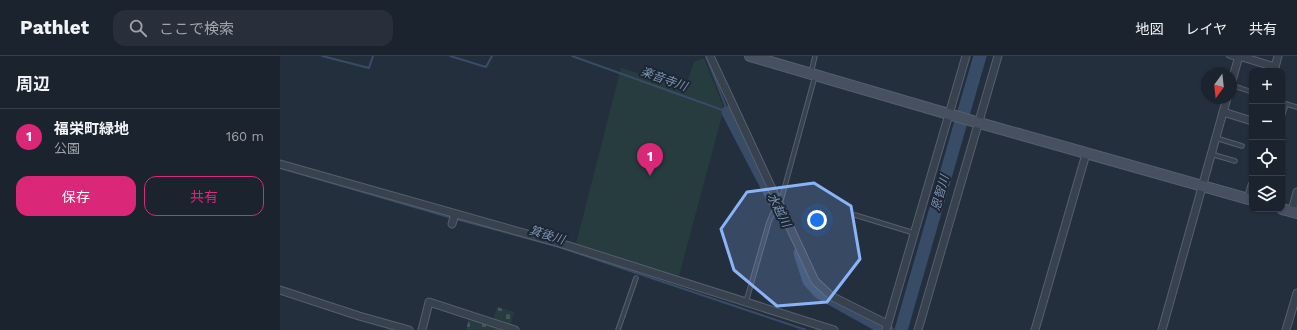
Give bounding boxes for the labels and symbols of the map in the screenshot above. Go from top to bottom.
water label: 楽音寺川 [639,64,691,94]
north arrow [1201,68,1237,104]
pin: 1 [637,143,663,176]
water label: 恩智川 [928,172,952,212]
water label: 水越川 [765,191,794,231]
your location [807,210,827,230]
water label: 箕後川 [528,223,568,248]

